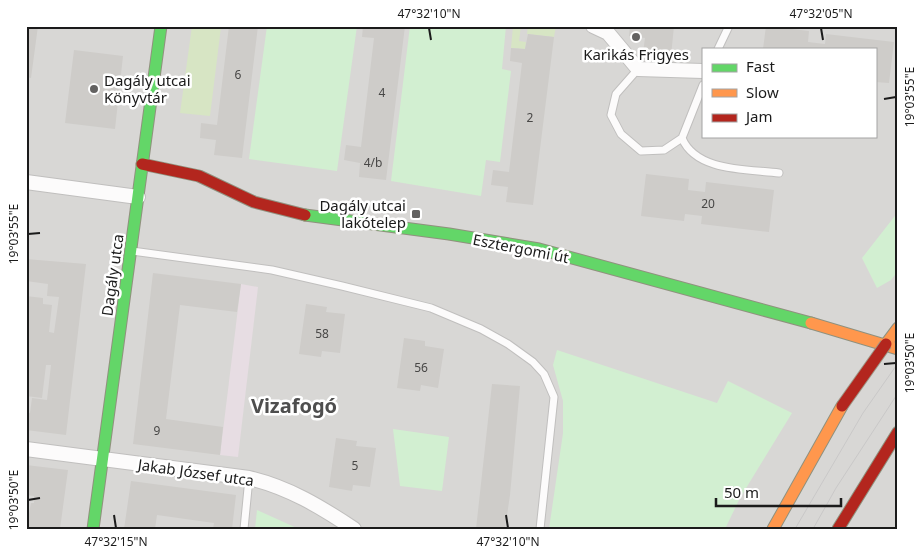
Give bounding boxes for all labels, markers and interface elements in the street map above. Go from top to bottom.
text: 47°32'10"N [397,5,461,22]
text: 47°32'05"N [789,5,853,22]
marker: Karikás Frigyes [630,31,642,43]
place label: Karikás Frigyes [583,44,689,64]
legend [702,48,876,138]
text: Fast [746,56,775,76]
house number: 6 [235,66,242,83]
text: 19°03'55"E [901,67,918,127]
place label: Dagály utcai Könyvtár [104,70,191,107]
text: Slow [746,82,779,102]
marker: Dagály utcai Könyvtár [88,83,100,95]
house number: 4 [379,84,386,101]
text: Jam [744,106,773,126]
house number: 2 [527,109,534,126]
house number: 4/b [364,154,382,171]
place label: Dagály utcai lakótelep [319,195,406,232]
house number: 20 [701,195,715,212]
text: 19°03'55"E [5,204,22,264]
marker: Dagály utcai lakótelep [410,208,422,220]
street label: Esztergomi út [471,229,571,267]
street label: Dagály utca [96,233,128,317]
house number: 58 [315,325,329,342]
text: 19°03'50"E [901,333,918,393]
house number: 56 [414,359,428,376]
district label: Vizafogó [251,392,337,419]
house number: 9 [154,422,161,439]
street label: Jakab József utca [135,454,255,490]
house number: 5 [352,457,359,474]
text: 19°03'50"E [5,470,22,530]
scale bar [716,475,842,507]
text: 50 m [724,482,759,502]
text: 47°32'15"N [84,533,148,550]
text: 47°32'10"N [476,533,540,550]

